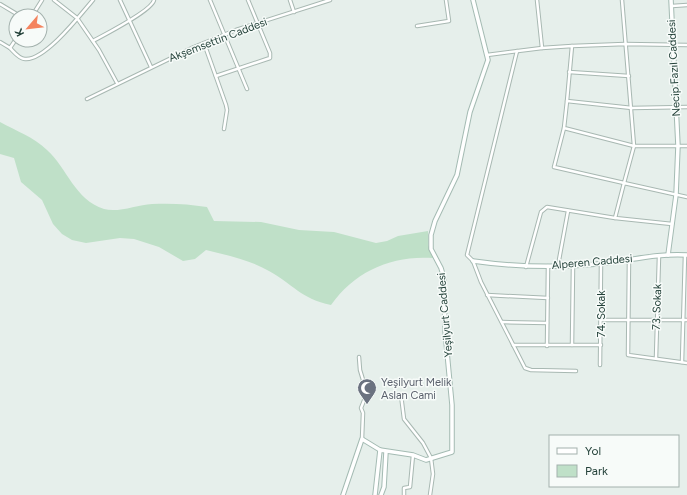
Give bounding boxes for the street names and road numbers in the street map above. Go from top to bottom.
street label: Akşemsettin Caddesi [167,15,269,65]
street label: Necip Fazıl Caddesi [665,19,683,117]
street label: Alperen Caddesi [551,252,633,272]
street label: Yeşilyurt Caddesi [435,272,455,358]
street label: 73. Sokak [650,283,664,330]
street label: 74. Sokak [595,290,608,338]

